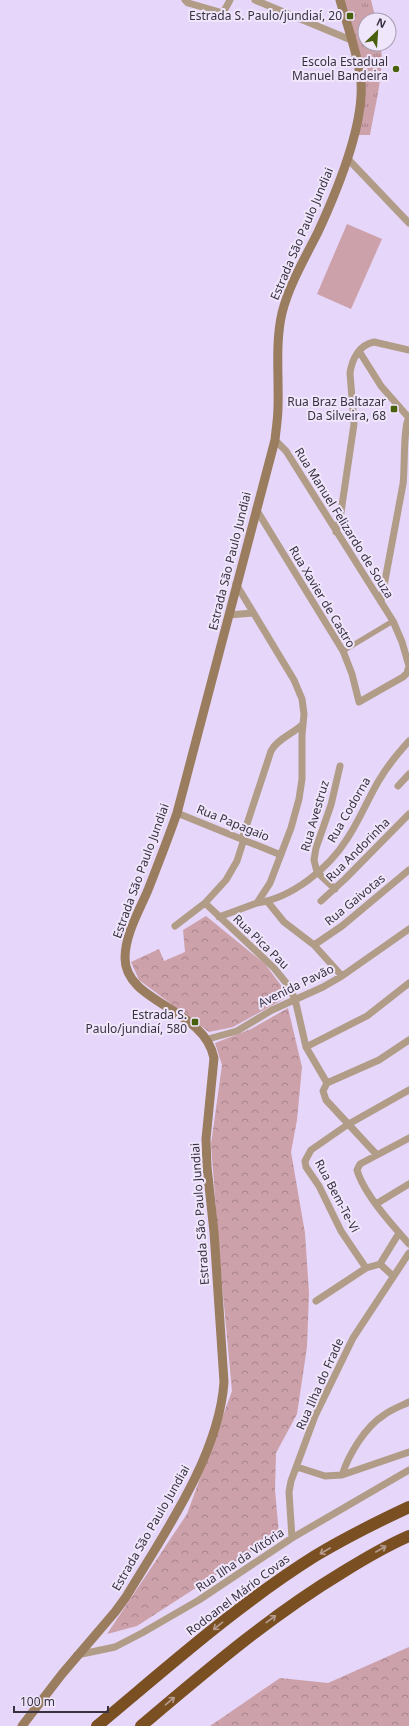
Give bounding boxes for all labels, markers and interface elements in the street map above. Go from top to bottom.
place label: Estrada S. Paulo/jundiaí, 20 [189,7,342,24]
marker: Estrada S. Paulo/jundiaí, 20 [345,11,355,21]
north arrow [357,12,397,52]
text: N [374,14,389,31]
place label: Escola Estadual Manuel Bandeira [292,53,388,84]
marker: Escola Estadual Manuel Bandeira [391,64,401,74]
street label: Estrada São Paulo Jundiai [266,165,337,303]
place label: Rua Braz Baltazar Da Silveira, 68 [287,393,386,424]
marker: Rua Braz Baltazar Da Silveira, 68 [389,404,399,414]
street label: Rua Manuel Felizardo de Souza [291,444,398,601]
street label: Estrada São Paulo Jundiai [204,490,255,632]
street label: Rua Xavier de Castro [285,543,360,651]
street label: Rua Codorna [323,774,374,846]
street label: Rua Avestruz [296,778,333,853]
street label: Rua Papagaio [194,800,272,845]
street label: Estrada São Paulo Jundiai [108,801,173,941]
street label: Rua Andorinha [322,814,393,885]
street label: Rua Gaivotas [321,870,389,929]
street label: Rua Pica Pau [230,910,293,973]
street label: Avenida Pavão [255,960,337,1011]
place label: Estrada S. Paulo/jundiaí, 580 [86,1006,187,1037]
marker: Estrada S. Paulo/jundiaí, 580 [190,1017,200,1027]
street label: Estrada São Paulo Jundiai [186,1142,213,1286]
street label: Rua Bem-Te-Vi [311,1156,364,1235]
street label: Rua Ilha do Frade [292,1335,347,1432]
street label: Estrada São Paulo Jundiai [108,1462,194,1594]
street label: Rua Ilha da Vitória [192,1524,287,1595]
one-way arrow [375,1545,387,1553]
one-way arrow [319,1547,331,1555]
street label: Rodoanel Mário Covas [182,1550,293,1639]
one-way arrow [266,1615,277,1623]
one-way arrow [213,1621,224,1630]
scale bar [14,1688,108,1714]
text: 100 m [20,1693,55,1710]
one-way arrow [165,1696,176,1705]

